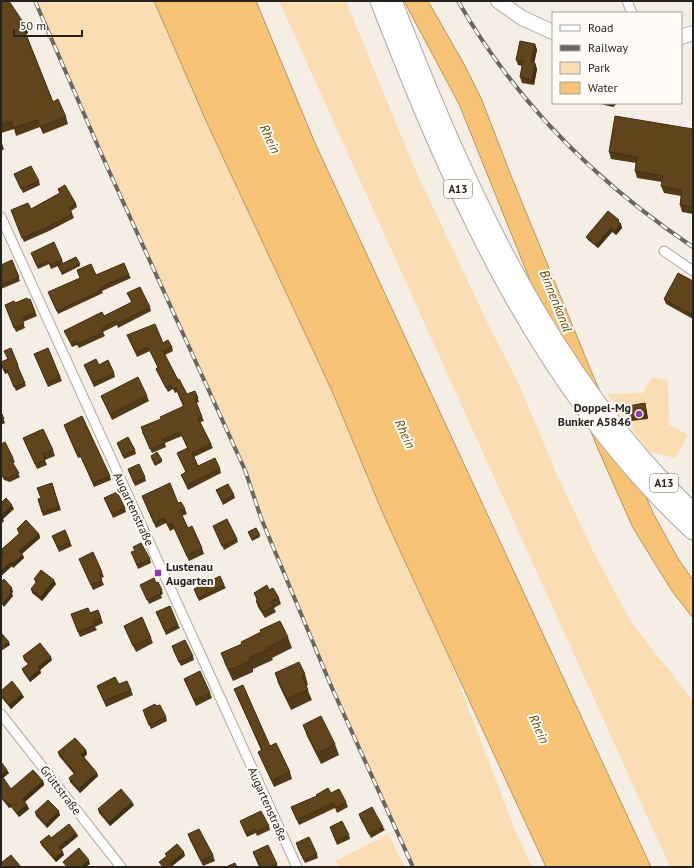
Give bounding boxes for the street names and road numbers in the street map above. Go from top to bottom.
road number: A13 [444,180,472,198]
street label: Augartenstraße [110,470,158,548]
road number: A13 [650,474,678,492]
street label: Grüttstraße [37,762,85,818]
street label: Augartenstraße [245,765,291,843]

